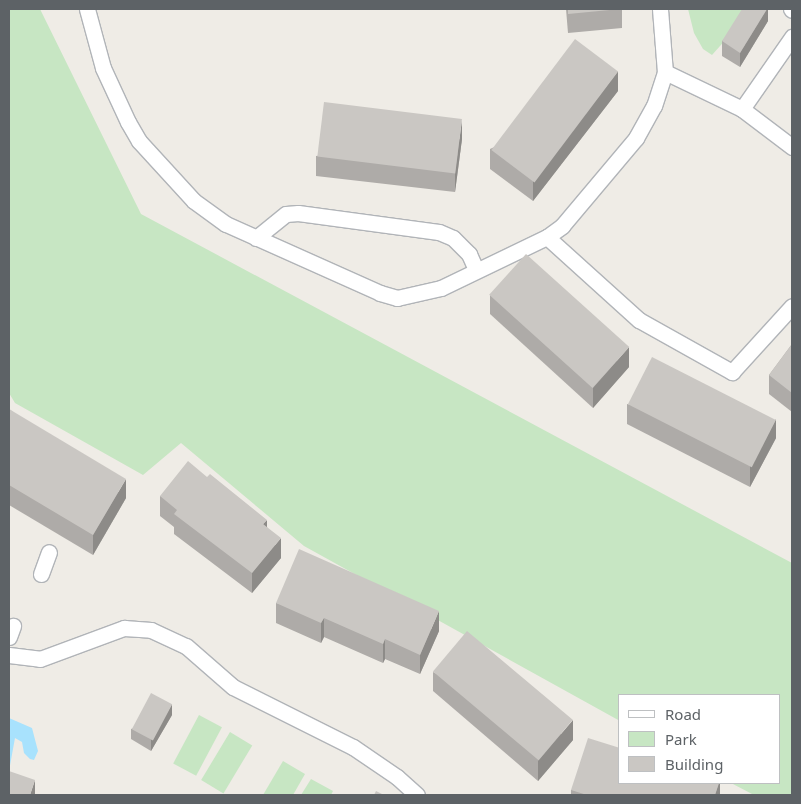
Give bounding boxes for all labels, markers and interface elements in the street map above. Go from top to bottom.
legend [618,694,781,784]
text: Road [665,704,701,724]
text: Park [665,729,697,749]
text: Building [665,754,723,774]

